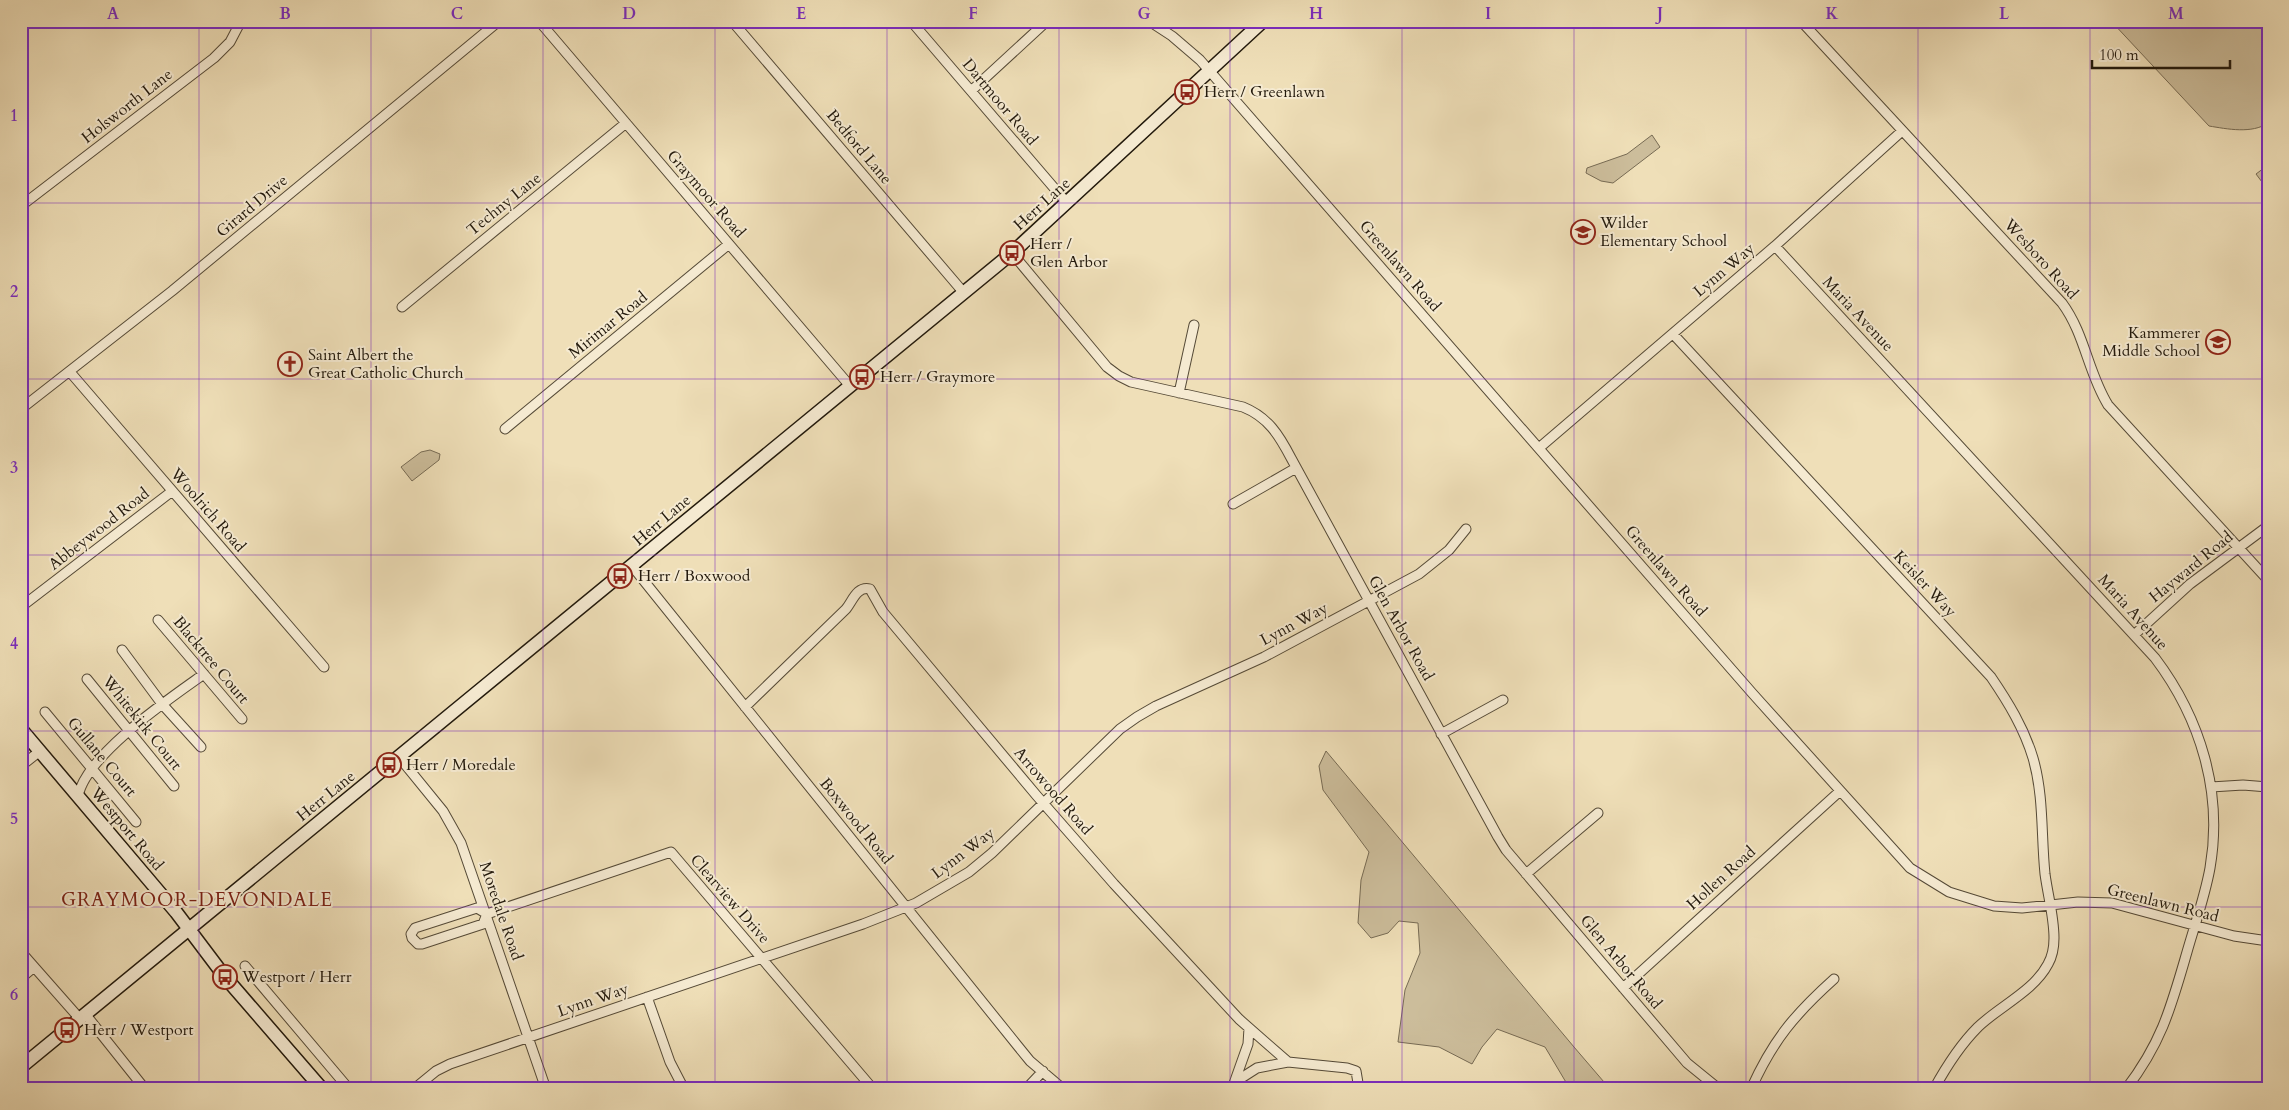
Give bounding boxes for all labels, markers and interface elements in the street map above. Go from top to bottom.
text: A [107,3,119,25]
text: B [279,3,291,25]
text: C [451,3,463,25]
text: D [622,3,636,25]
text: E [796,3,806,25]
text: F [968,3,978,25]
text: G [1137,3,1151,25]
text: H [1309,3,1323,25]
text: I [1485,3,1491,25]
text: J [1655,3,1663,25]
text: K [1826,3,1839,25]
text: L [1999,3,2010,25]
text: M [2168,3,2184,25]
scale bar [2092,38,2229,70]
text: 100 m [2099,45,2139,65]
street label: Dartmoor Road [957,54,1043,150]
street label: Holsworth Lane [77,64,177,148]
bus stop icon: Herr / Greenlawn [1174,79,1200,105]
place label: Herr / Greenlawn [1204,81,1325,103]
text: 1 [10,105,18,127]
street label: Bedford Lane [821,105,897,189]
street label: Graymoor Road [662,145,751,243]
street label: Techny Lane [462,167,546,241]
street label: Girard Drive [212,170,292,242]
street label: Herr Lane [1009,173,1075,235]
place label: Wilder Elementary School [1599,212,1727,252]
street label: Wesboro Road [1998,213,2083,304]
street label: Greenlawn Road [1354,216,1446,317]
school or university icon: Wilder Elementary School [1570,219,1596,245]
place label: Herr / Glen Arbor [1030,233,1108,273]
street label: Lynn Way [1689,238,1760,302]
bus stop icon: Herr / Glen Arbor [999,240,1025,266]
street label: Maria Avenue [1817,272,1899,356]
text: 2 [10,281,18,303]
street label: Mirimar Road [564,286,652,364]
place label: Kammerer Middle School [2102,322,2200,362]
school or university icon: Kammerer Middle School [2205,329,2231,355]
place label: Saint Albert the Great Catholic Church [308,344,464,384]
church icon: Saint Albert the Great Catholic Church [277,351,303,377]
bus stop icon: Herr / Graymore [849,364,875,390]
place label: Herr / Graymore [880,366,995,388]
text: 3 [10,457,18,479]
street label: Woolrich Road [165,462,251,557]
street label: Abbeywood Road [44,482,154,575]
street label: Herr Lane [628,489,696,551]
street label: Greenlawn Road [1620,521,1712,622]
street label: Hayward Road [2144,526,2238,608]
street label: Keisler Way [1888,546,1962,622]
bus stop icon: Herr / Boxwood [607,563,633,589]
place label: Herr / Boxwood [638,565,751,587]
street label: Maria Avenue [2093,569,2173,655]
street label: Glen Arbor Road [1363,571,1439,685]
street label: Lynn Way [1256,597,1332,651]
street label: Blacktree Court [168,612,254,708]
text: 4 [10,633,18,655]
street label: Whitekirk Court [96,670,187,775]
street label: Gullane Court [62,713,142,801]
street label: Arrowood Road [1009,742,1098,840]
bus stop icon: Herr / Moredale [376,752,402,778]
place label: Herr / Moredale [406,754,516,776]
street label: Herr Lane [292,766,360,826]
street label: Boxwood Road [814,773,898,869]
street label: Westport Road [85,782,169,876]
text: 5 [10,808,18,830]
street label: Lynn Way [927,822,999,884]
street label: Hollen Road [1682,841,1761,915]
street label: Clearview Drive [685,850,775,948]
street label: Moredale Road [474,859,528,964]
street label: Greenlawn Road [2105,878,2222,928]
district label: GRAYMOOR-DEVONDALE [61,887,333,913]
street label: Glen Arbor Road [1575,910,1667,1014]
bus stop icon: Westport / Herr [212,964,238,990]
place label: Westport / Herr [241,966,352,988]
street label: Lynn Way [555,977,632,1022]
text: 6 [10,984,18,1006]
bus stop icon: Herr / Westport [54,1017,80,1043]
place label: Herr / Westport [84,1019,194,1041]

